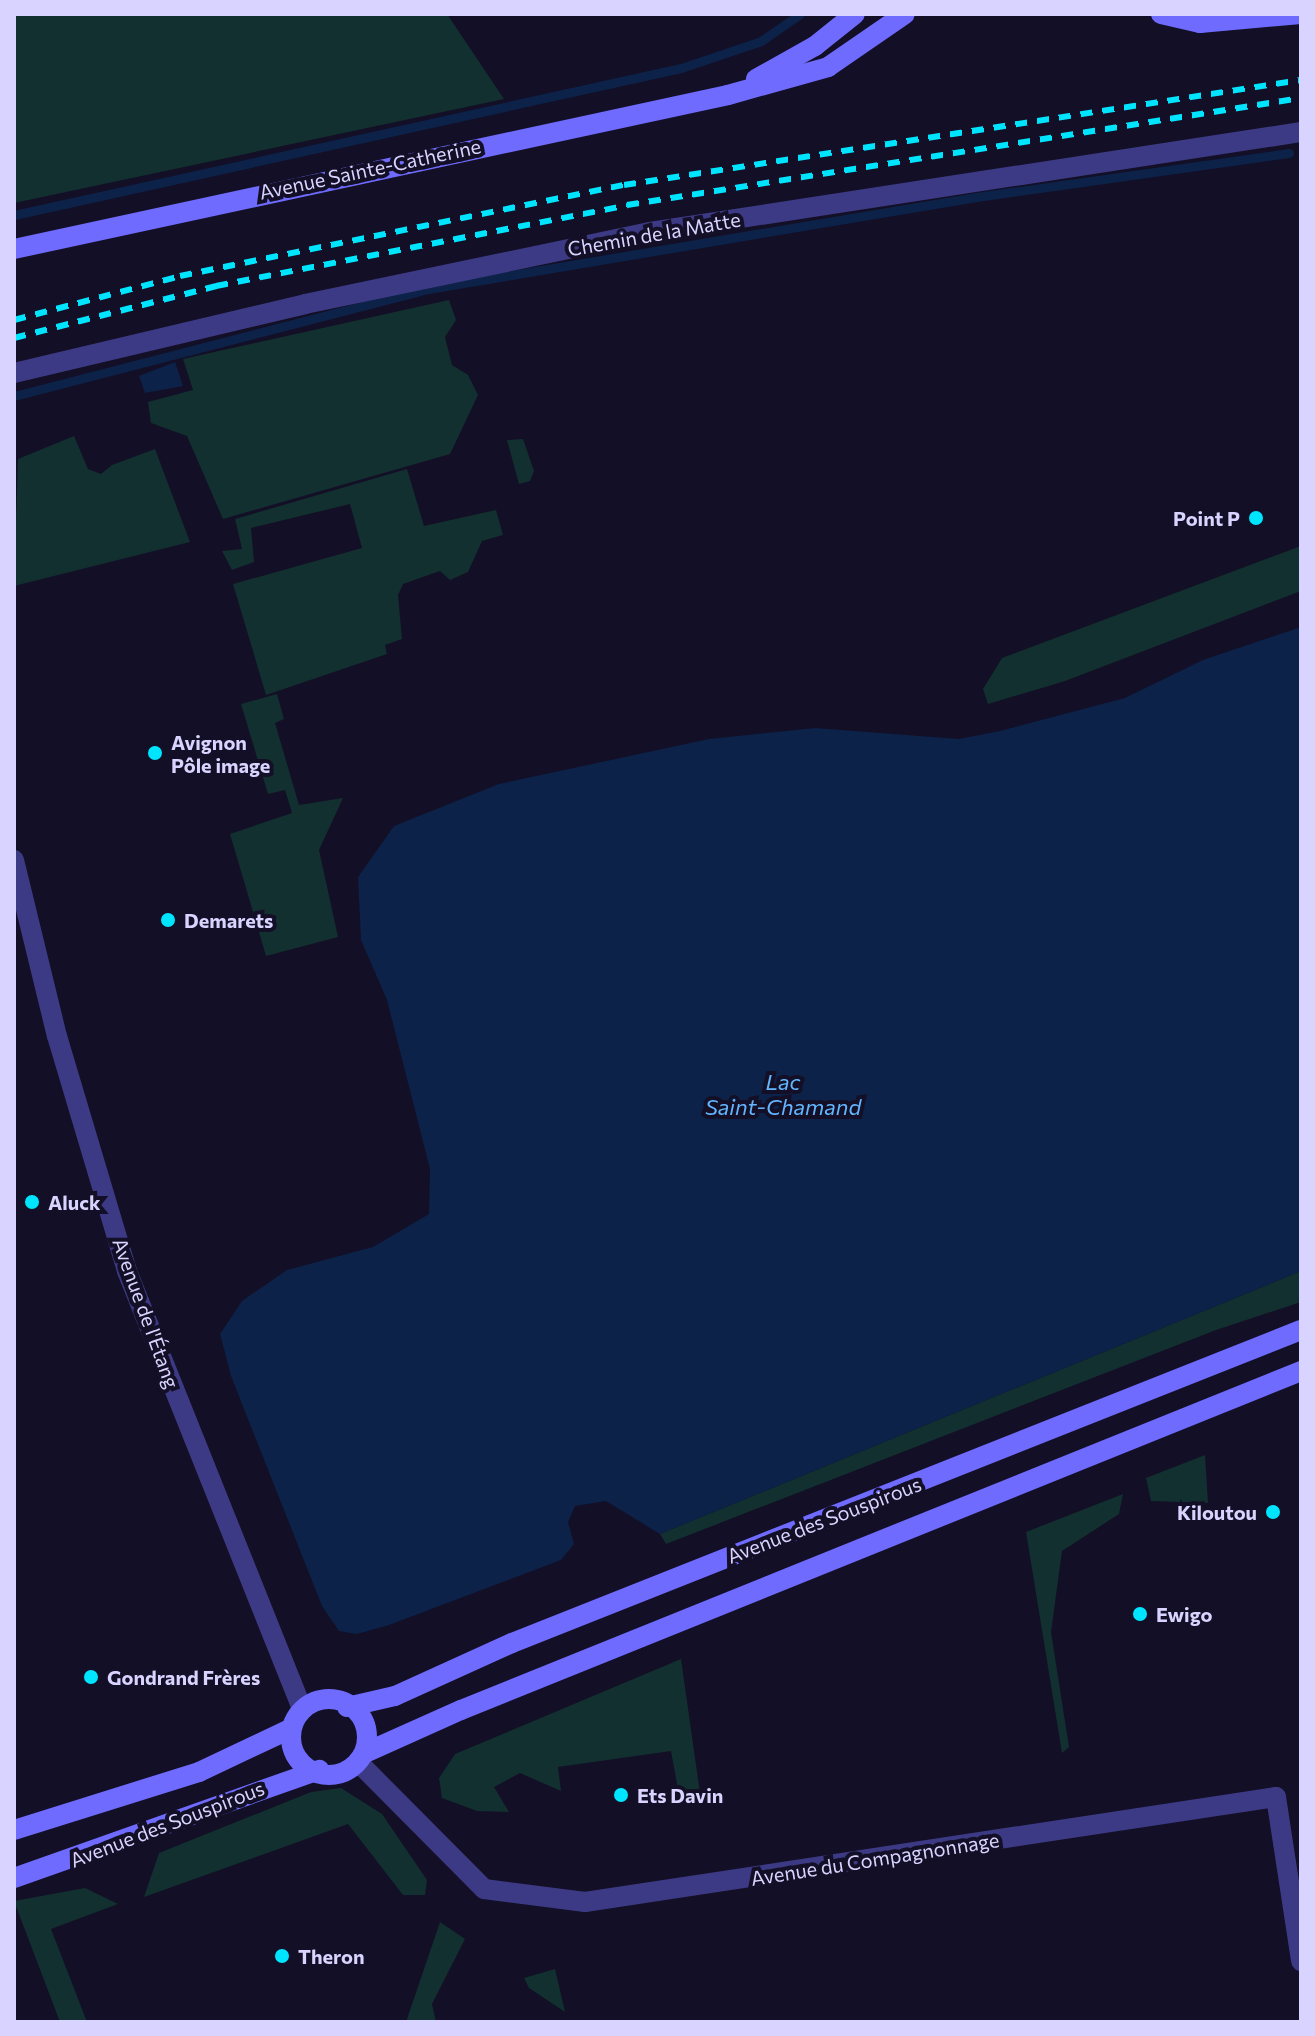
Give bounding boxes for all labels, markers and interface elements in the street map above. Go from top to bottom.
street label: Avenue Sainte-Catherine [257,134,483,204]
street label: Chemin de la Matte [566,207,742,261]
place label: Point P [1173,506,1240,530]
marker: Point P [1247,509,1265,527]
place label: Avignon Pôle image [171,730,270,777]
marker: Avignon Pôle image [146,744,164,762]
place label: Demarets [184,908,273,932]
marker: Demarets [159,911,177,929]
water label: Lac Saint-Chamand [705,1068,861,1120]
place label: Aluck [48,1190,100,1214]
marker: Aluck [23,1193,41,1211]
street label: Avenue de l'Étang [108,1235,184,1391]
street label: Avenue des Souspirous [723,1472,925,1568]
place label: Kiloutou [1177,1500,1257,1524]
marker: Kiloutou [1264,1503,1282,1521]
place label: Ewigo [1156,1602,1212,1626]
marker: Ewigo [1131,1605,1149,1623]
place label: Gondrand Frères [107,1665,260,1689]
marker: Gondrand Frères [82,1668,100,1686]
street label: Avenue des Souspirous [66,1776,268,1872]
place label: Ets Davin [637,1783,723,1807]
marker: Ets Davin [612,1786,630,1804]
street label: Avenue du Compagnonnage [749,1827,1001,1891]
place label: Theron [298,1944,365,1968]
marker: Theron [273,1947,291,1965]

